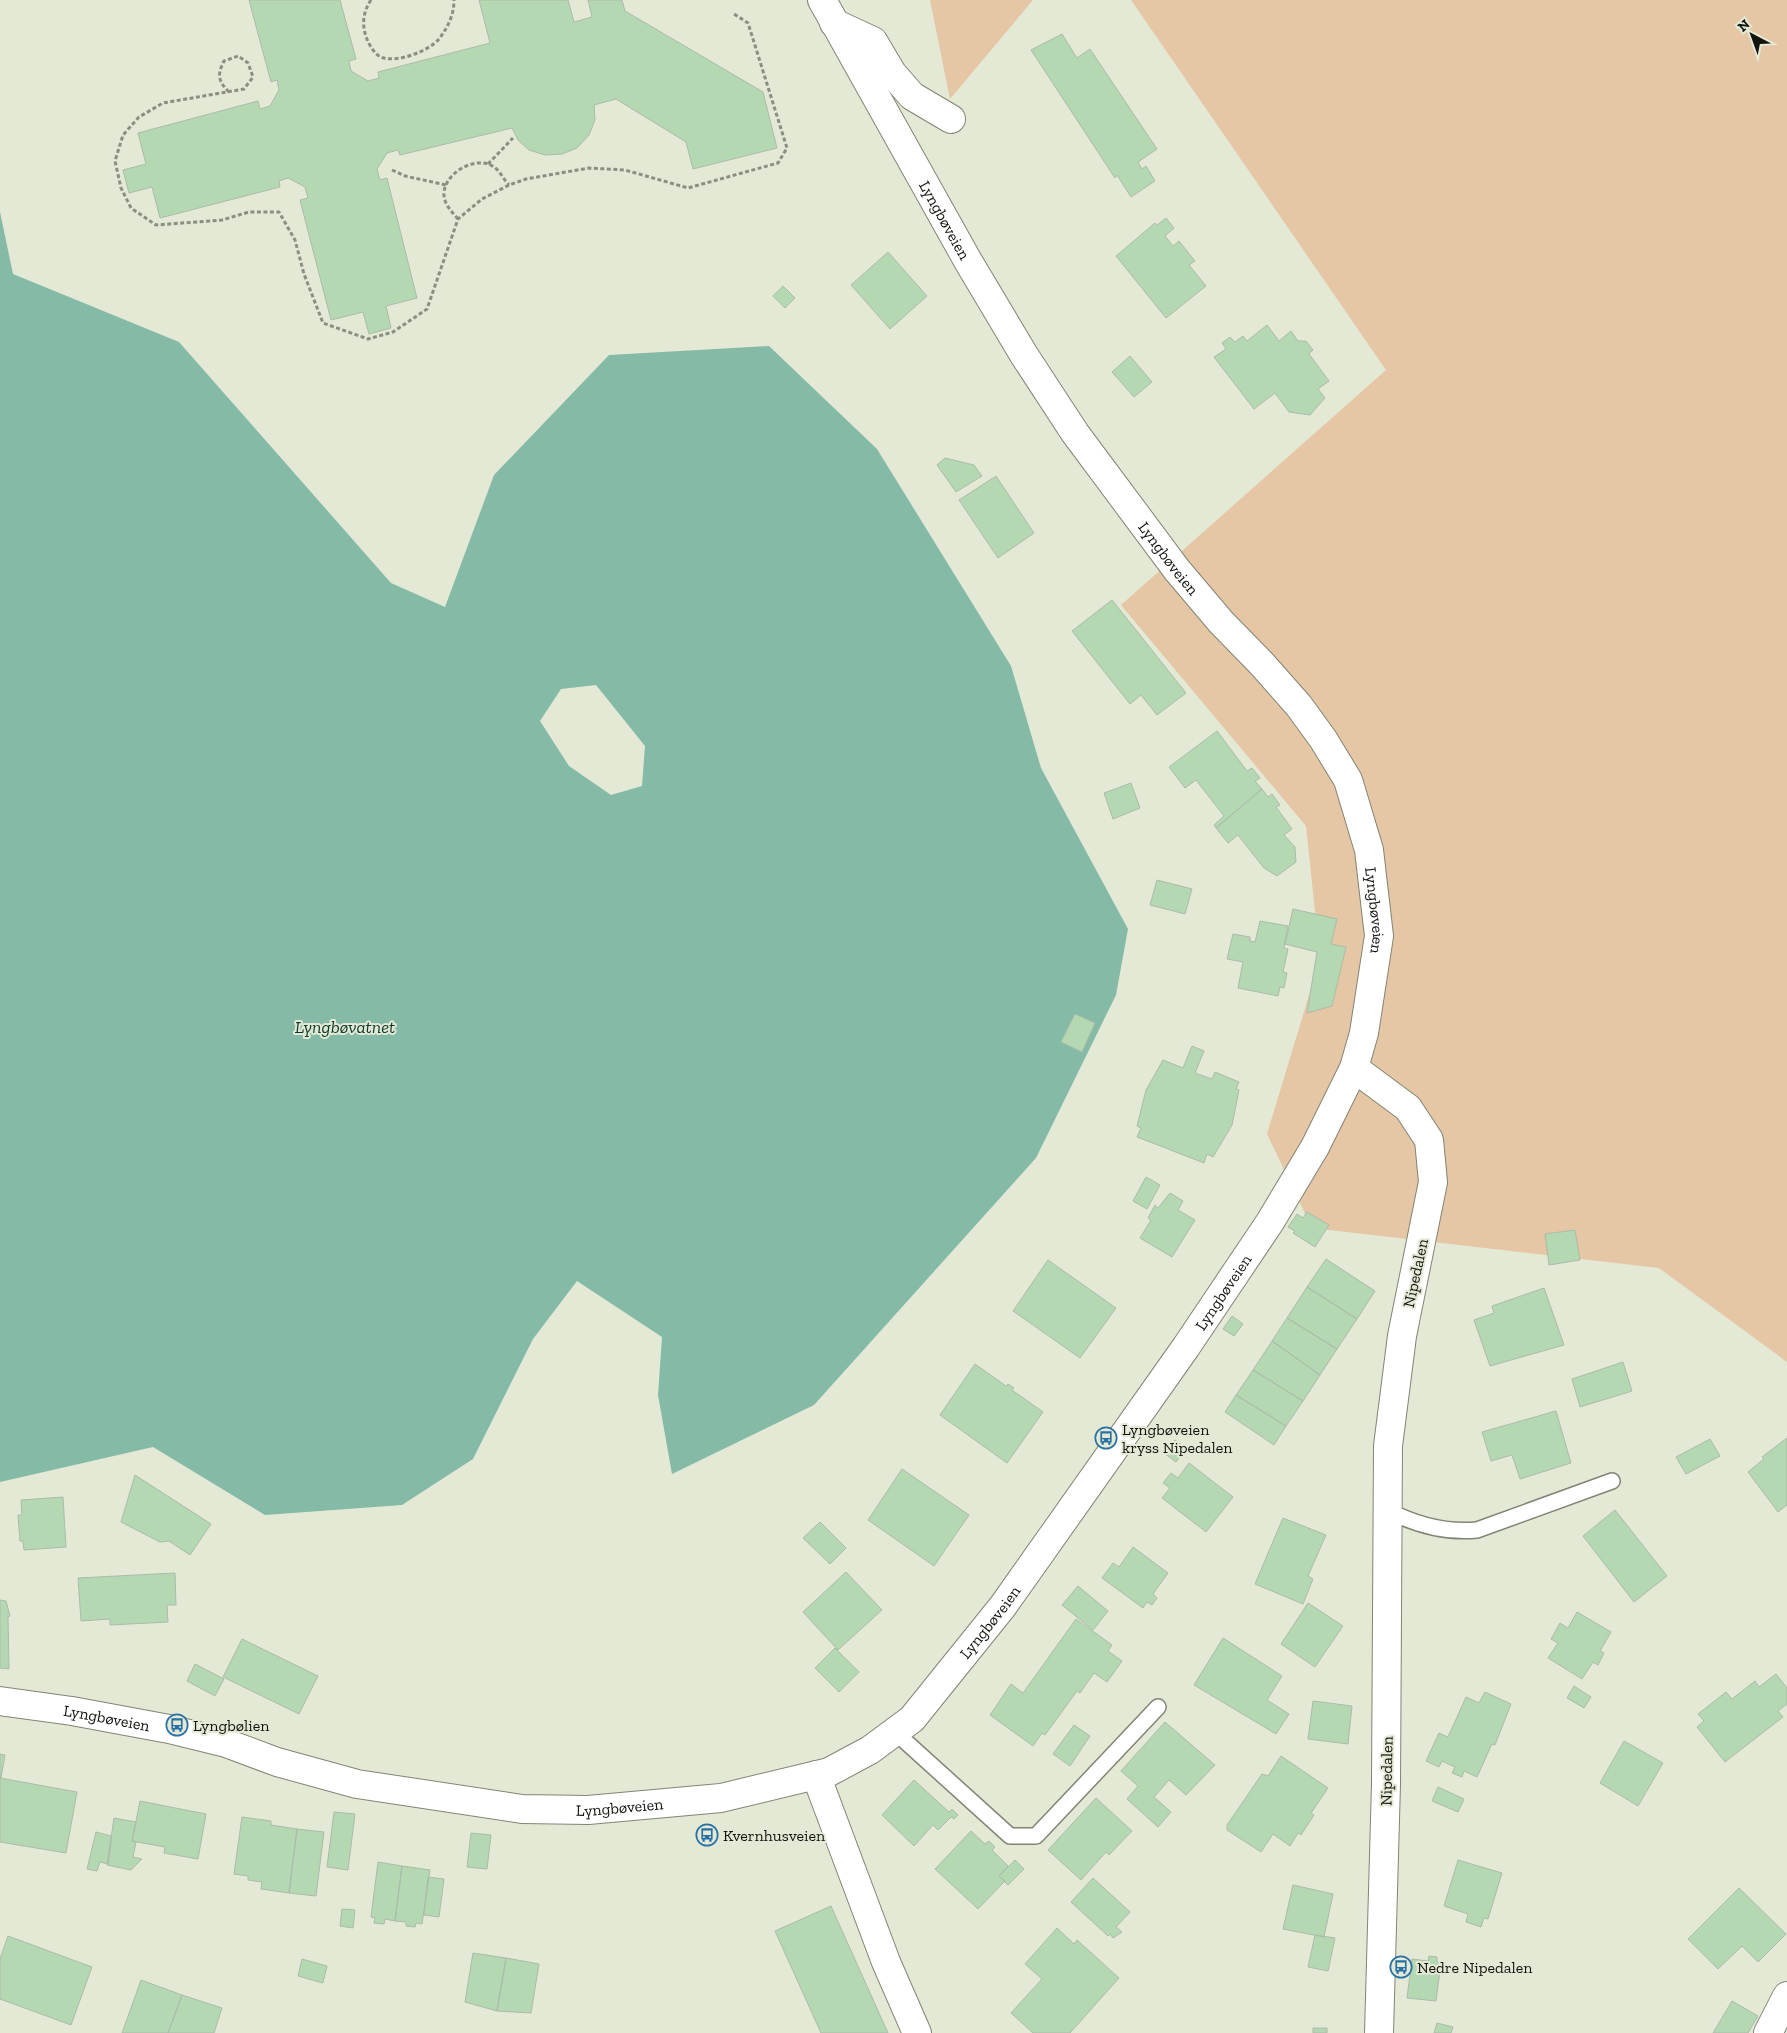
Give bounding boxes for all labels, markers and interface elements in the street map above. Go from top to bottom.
north arrow [1727,10,1777,60]
text: N [1734,15,1754,35]
street label: Lyngbøveien [915,177,975,264]
street label: Lyngbøveien [1134,518,1203,599]
street label: Lyngbøveien [1361,866,1388,956]
water label: Lyngbøvatnet [295,1016,395,1038]
street label: Nipedalen [1399,1236,1432,1309]
street label: Lyngbøveien [1191,1250,1256,1334]
place label: Lyngbøveien kryss Nipedalen [1122,1420,1233,1457]
bus stop icon: Lyngbøveien kryss Nipedalen [1094,1426,1118,1450]
street label: Lyngbøveien [956,1581,1025,1662]
street label: Lyngbøveien [62,1701,152,1735]
bus stop icon: Lyngbølien [165,1713,189,1737]
place label: Lyngbølien [193,1716,270,1735]
street label: Nipedalen [1376,1735,1397,1806]
street label: Lyngbøveien [576,1794,665,1820]
bus stop icon: Kvernhusveien [695,1823,719,1847]
place label: Kvernhusveien [723,1826,826,1845]
bus stop icon: Nedre Nipedalen [1389,1955,1413,1979]
place label: Nedre Nipedalen [1417,1958,1533,1977]

